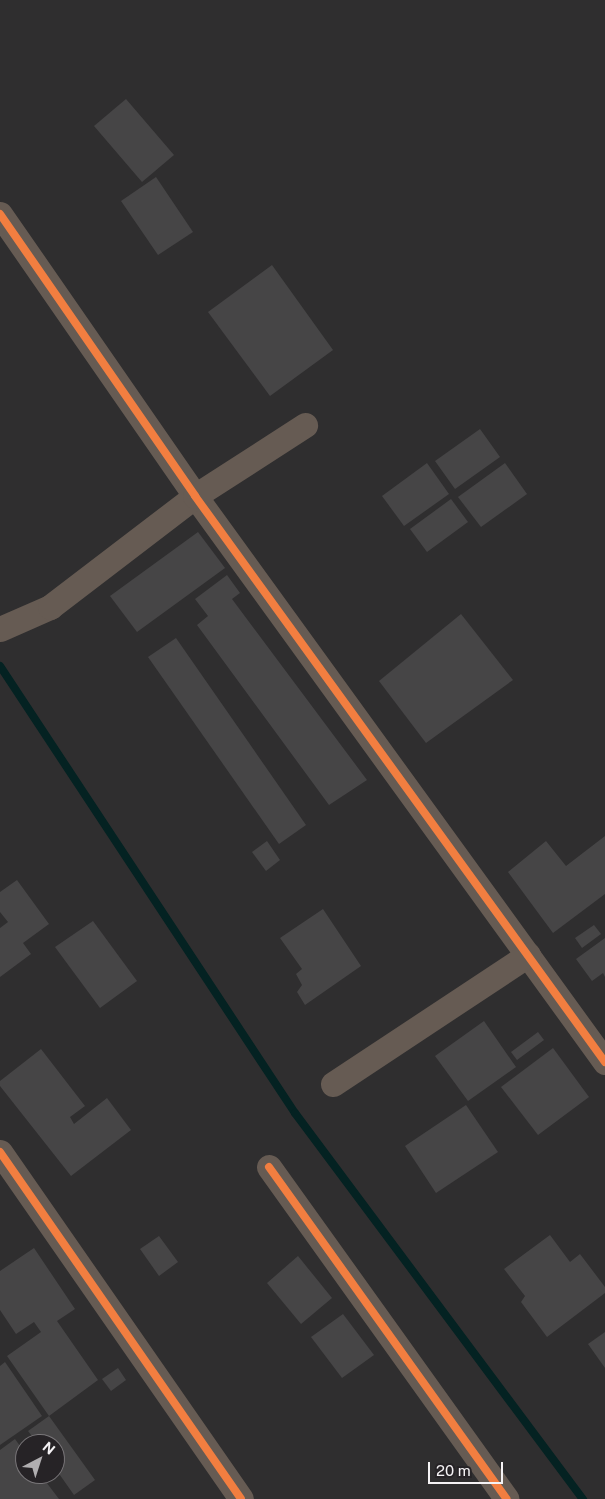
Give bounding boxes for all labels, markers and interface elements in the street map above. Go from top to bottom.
north arrow [15,1434,65,1484]
text: N [40,1439,58,1458]
scale bar [430,1452,505,1484]
text: 20 m [436,1462,471,1479]

